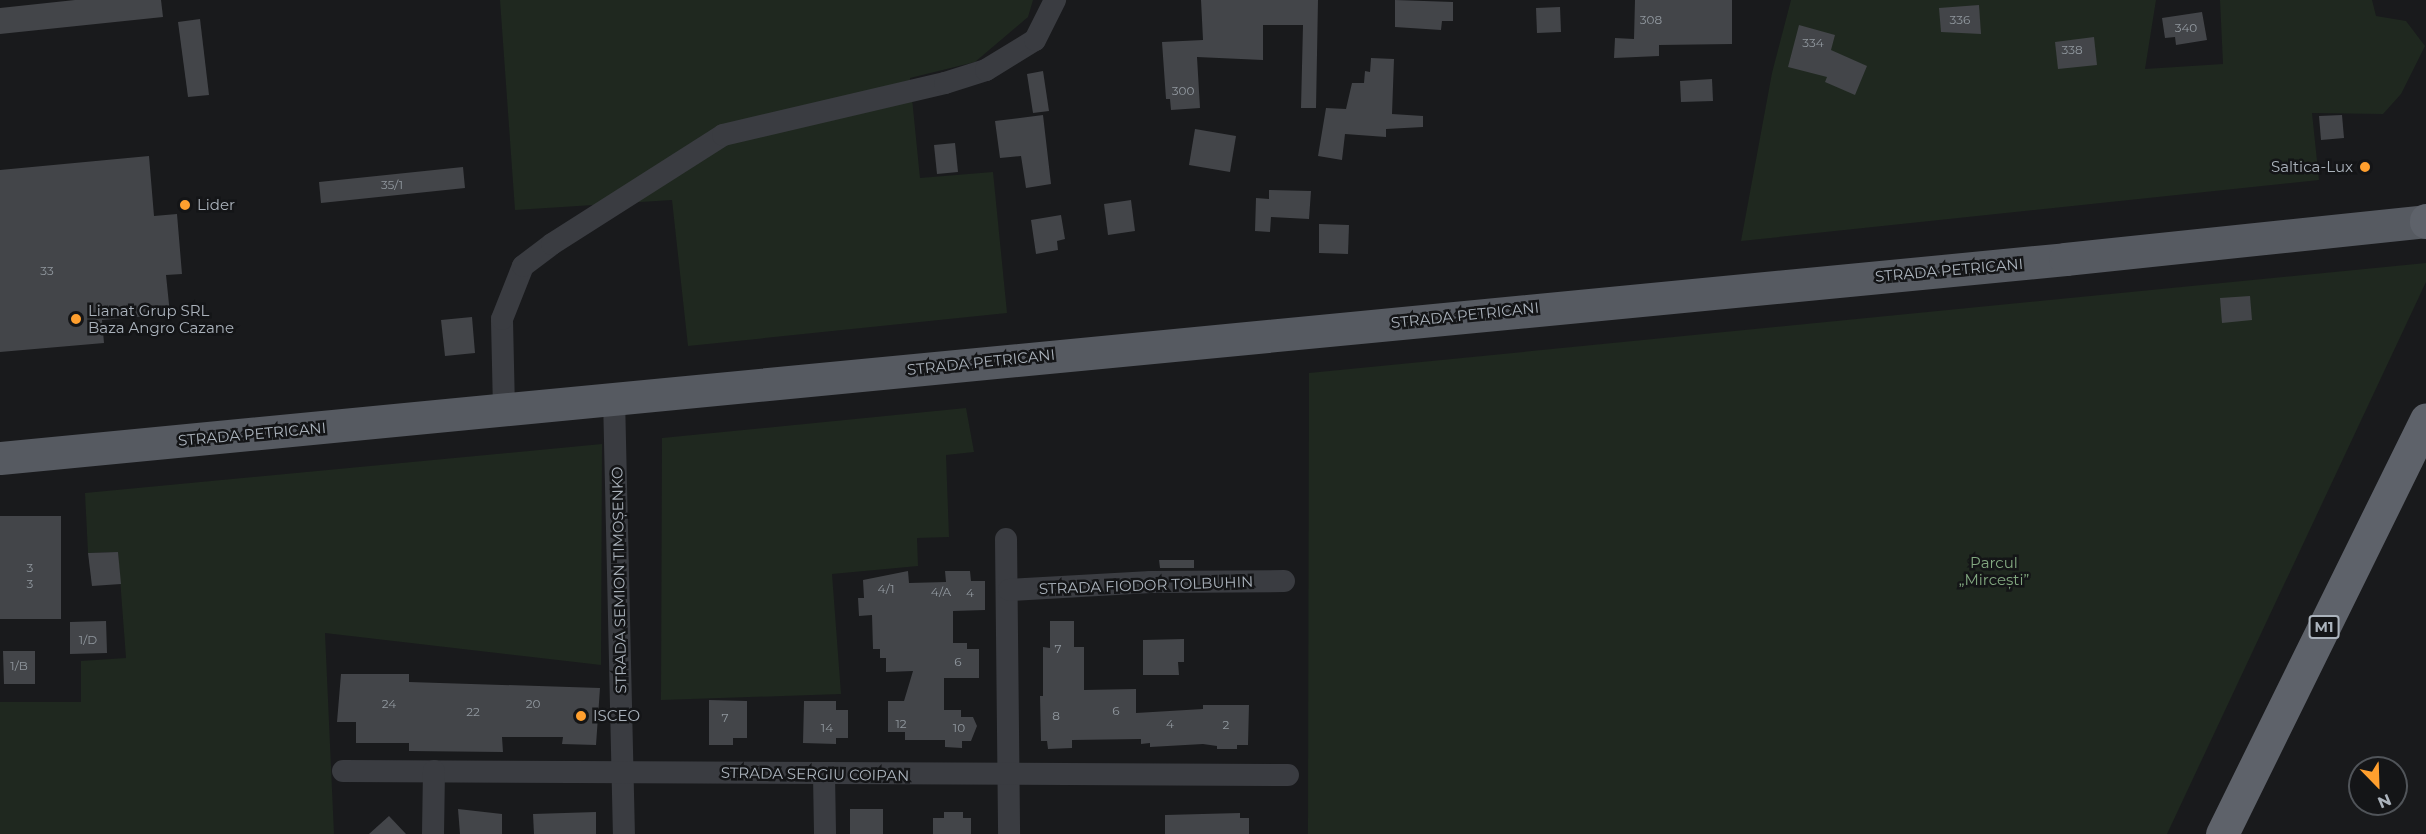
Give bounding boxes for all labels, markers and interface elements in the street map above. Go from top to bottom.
house number: 308 [1640,13,1662,27]
house number: 336 [1950,13,1970,27]
house number: 340 [2175,21,2197,35]
house number: 334 [1802,36,1824,50]
house number: 338 [2061,43,2083,57]
house number: 300 [1172,84,1194,98]
place label: Saltica-Lux [2271,158,2353,176]
marker: Saltica-Lux [2358,160,2372,174]
house number: 35/1 [381,178,403,192]
place label: Lider [197,196,235,214]
marker: Lider [178,198,192,212]
street label: STRADA PETRICANI [1874,255,2024,285]
house number: 33 [40,264,54,278]
street label: STRADA PETRICANI [1390,298,1540,332]
place label: Lianat Grup SRL Baza Angro Cazane [88,301,234,336]
marker: Lianat Grup SRL Baza Angro Cazane [69,312,83,326]
street label: STRADA PETRICANI [906,345,1056,379]
street label: STRADA PETRICANI [177,419,327,449]
street label: STRADA SEMION TIMOȘENKO [608,466,630,694]
park label: Parcul „Mircești” [1959,553,2029,588]
house number: 3 [27,561,33,575]
street label: STRADA FIODOR TOLBUHIN [1038,572,1254,598]
house number: 3 [27,577,33,591]
house number: 4/1 [878,582,894,596]
house number: 4/A [931,585,951,599]
house number: 4 [966,586,974,600]
road number: M1 [2308,616,2340,638]
house number: 1/D [79,633,97,647]
house number: 7 [1054,642,1062,656]
house number: 6 [954,655,962,669]
house number: 1/B [10,659,28,673]
house number: 24 [382,697,396,711]
house number: 20 [526,697,540,711]
house number: 6 [1112,704,1120,718]
house number: 22 [466,705,480,719]
place label: ISCEO [593,707,640,725]
marker: ISCEO [574,709,588,723]
house number: 8 [1052,709,1060,723]
house number: 7 [721,711,729,725]
house number: 12 [895,717,907,731]
house number: 4 [1166,717,1174,731]
house number: 2 [1223,718,1229,732]
house number: 14 [821,721,833,735]
house number: 10 [953,721,965,735]
north arrow [2348,756,2408,816]
street label: STRADA SERGIU COIPAN [721,763,909,785]
text: N [2375,790,2394,812]

